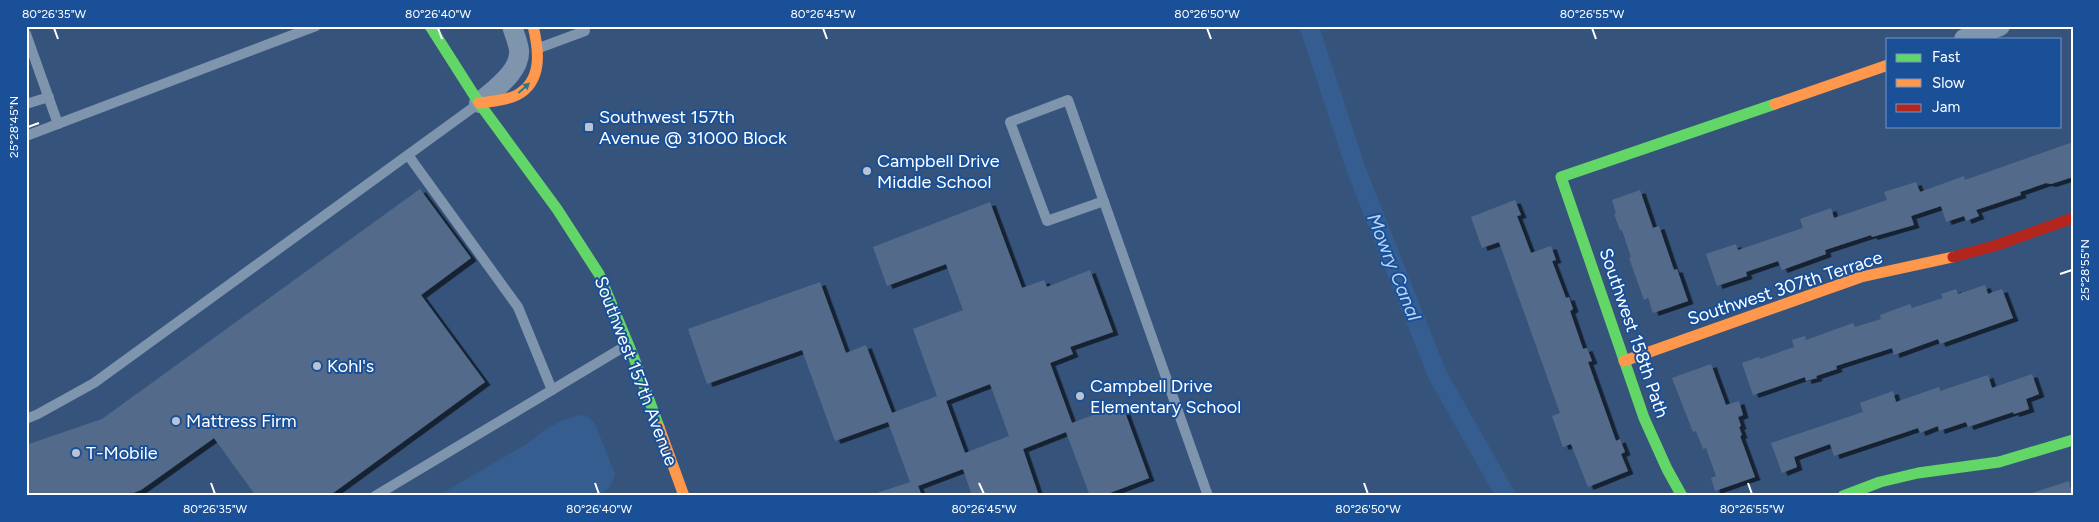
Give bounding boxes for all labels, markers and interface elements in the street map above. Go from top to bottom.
text: 80°26'35"W [22,7,87,21]
text: 80°26'40"W [405,7,471,21]
text: 80°26'45"W [790,7,856,21]
text: 80°26'50"W [1174,7,1240,21]
text: 80°26'55"W [1560,7,1625,21]
legend [1886,38,2062,128]
text: Fast [1932,48,1961,66]
text: Slow [1932,74,1965,92]
one-way arrow [518,83,531,94]
text: 25°28'45"N [7,96,21,158]
text: Jam [1932,98,1960,116]
place label: Southwest 157th Avenue @ 31000 Block [599,106,787,149]
marker: Southwest 157th Avenue @ 31000 Block [583,121,595,133]
place label: Campbell Drive Middle School [877,150,1000,193]
marker: Campbell Drive Middle School [861,165,873,177]
water label: Mowry Canal [1362,210,1426,325]
text: 25°28'55"N [2078,239,2092,301]
street label: Southwest 158th Path [1595,245,1673,421]
street label: Southwest 307th Terrace [1685,246,1885,330]
street label: Southwest 157th Avenue [590,273,682,469]
place label: Kohl's [327,355,374,377]
marker: Kohl's [311,360,323,372]
place label: Campbell Drive Elementary School [1090,375,1241,418]
marker: Campbell Drive Elementary School [1074,390,1086,402]
place label: Mattress Firm [186,410,297,432]
marker: Mattress Firm [170,415,182,427]
place label: T-Mobile [86,442,158,464]
marker: T-Mobile [70,447,82,459]
text: 80°26'35"W [183,502,248,516]
text: 80°26'40"W [566,502,632,516]
text: 80°26'45"W [951,502,1017,516]
text: 80°26'50"W [1335,502,1401,516]
text: 80°26'55"W [1720,502,1785,516]

